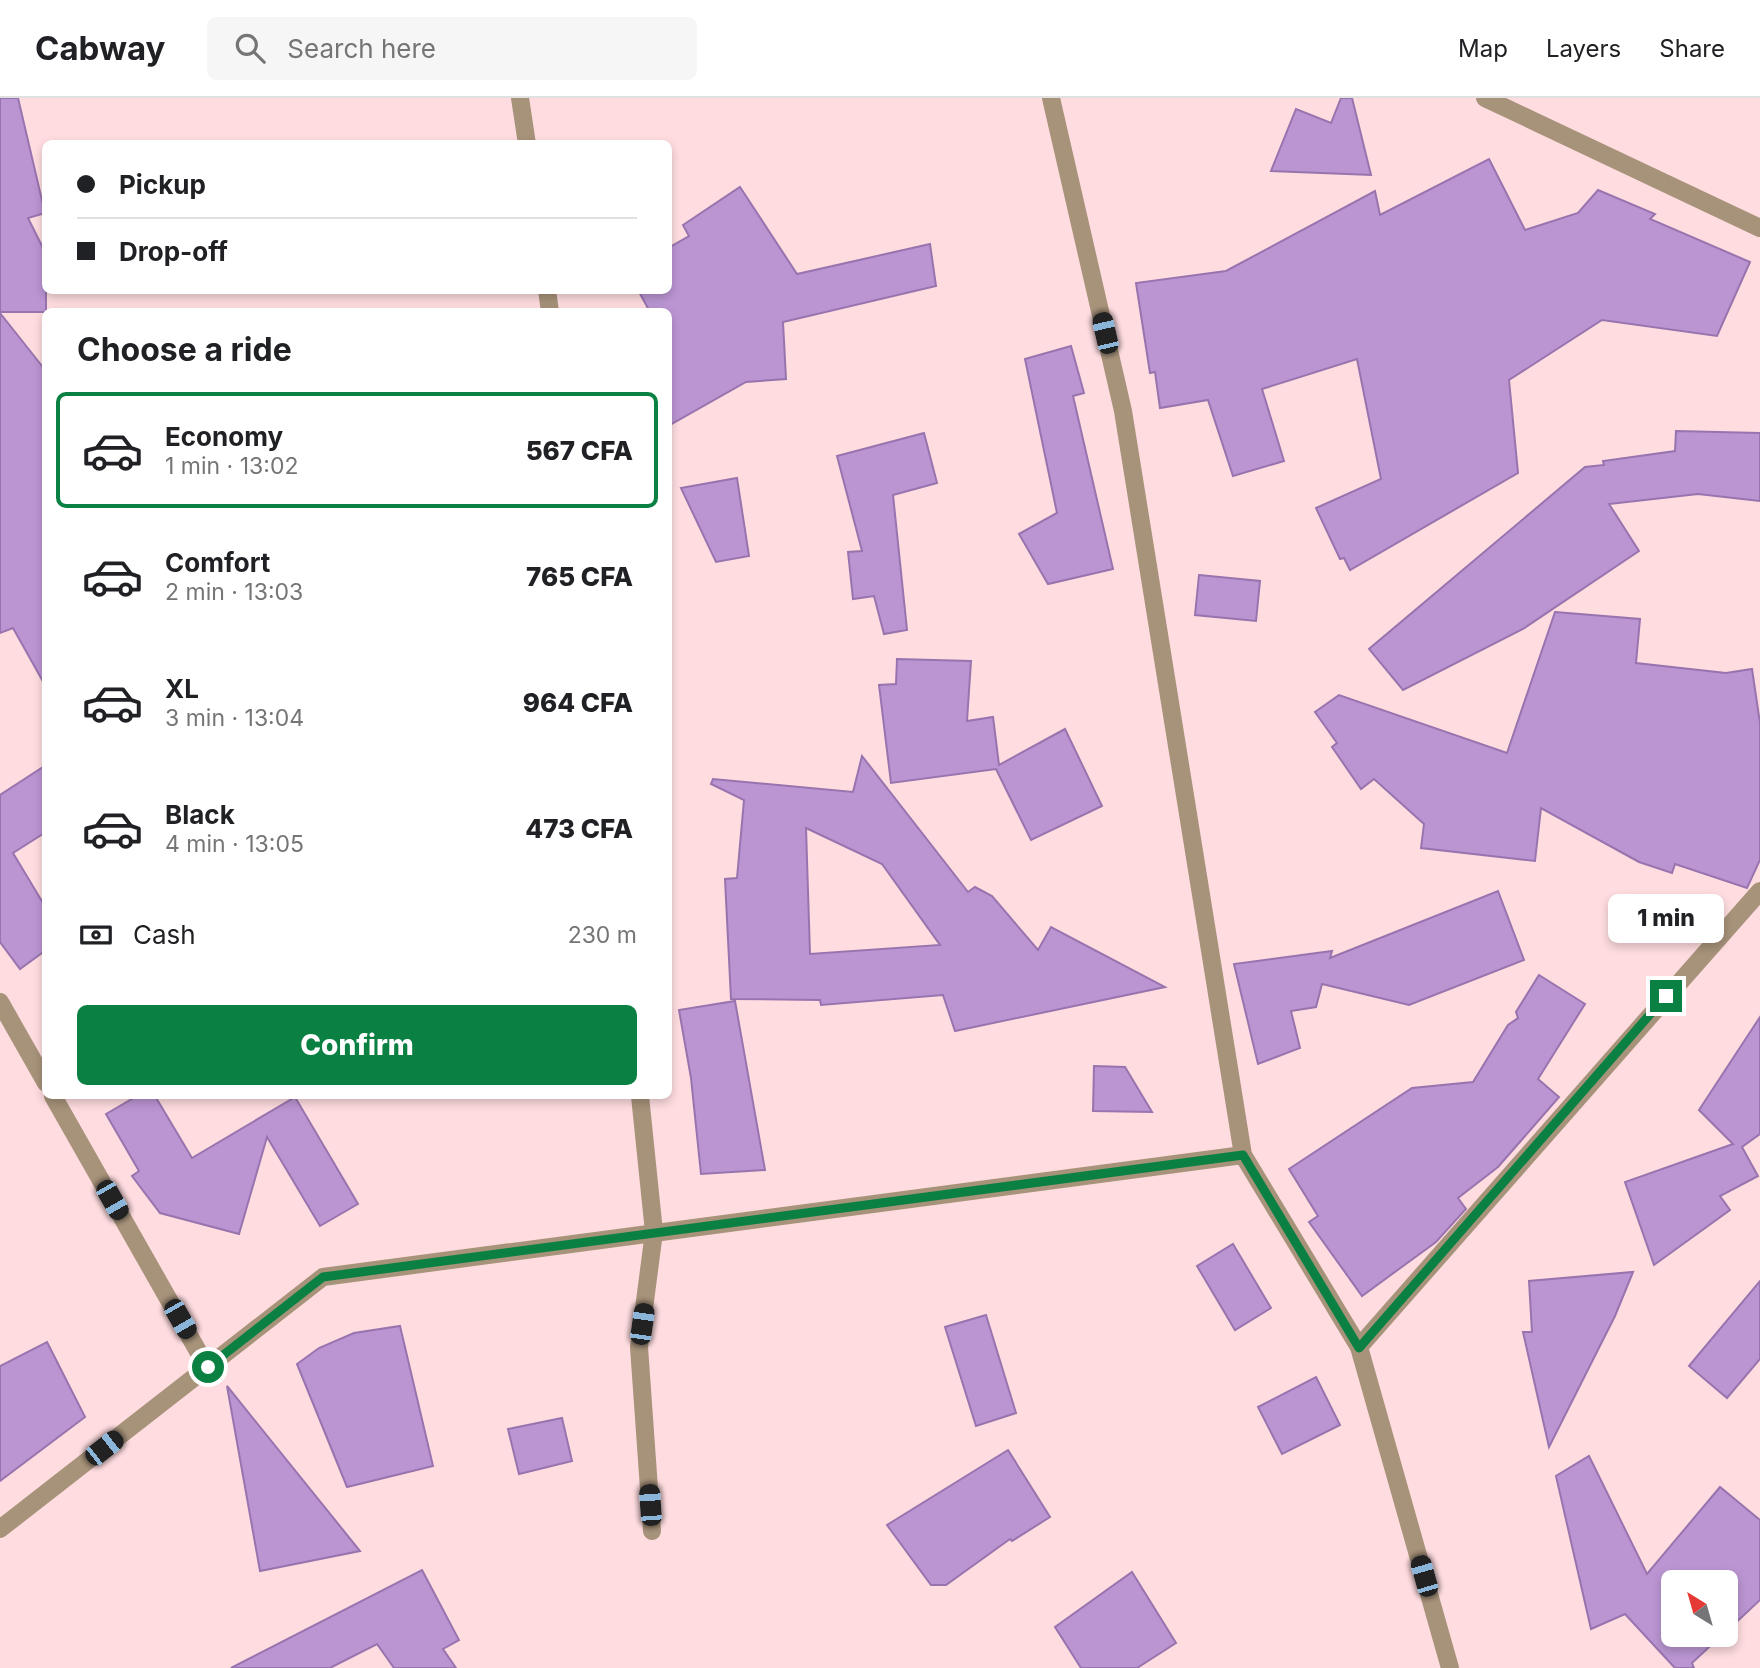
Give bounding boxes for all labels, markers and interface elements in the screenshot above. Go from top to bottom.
search box [207,17,697,80]
text: Cabway [35,28,165,68]
icon: search [231,29,269,67]
text: Search here [287,33,436,64]
text: Map [1458,34,1508,63]
text: Layers [1546,34,1621,63]
text: Share [1659,34,1725,63]
text: Pickup [119,169,206,200]
text: Drop-off [119,236,228,267]
car [1091,310,1120,356]
text: Choose a ride [77,330,292,369]
icon: car [81,419,144,482]
text: Economy [165,421,283,452]
text: 567 CFA [526,435,633,466]
text: 1 min · 13:02 [165,452,298,480]
icon: car [81,545,144,608]
text: Comfort [165,547,270,578]
text: 765 CFA [526,561,633,592]
text: 2 min · 13:03 [165,578,303,606]
icon: car [81,671,144,734]
text: XL [165,673,199,704]
text: 964 CFA [523,687,633,718]
text: 3 min · 13:04 [165,704,304,732]
icon: car [81,797,144,860]
text: Black [165,799,235,830]
text: 473 CFA [525,813,633,844]
text: 4 min · 13:05 [165,830,304,858]
callout: 1 min [1608,894,1724,944]
text: 1 min [1637,904,1695,932]
icon: cash [77,916,115,954]
text: Cash [133,919,196,950]
text: 230 m [568,921,637,949]
route end [1650,980,1682,1012]
button: Confirm [77,1005,637,1085]
car [93,1177,132,1223]
car [161,1296,200,1342]
car [629,1302,656,1346]
route start [192,1351,224,1383]
car [81,1427,128,1469]
car [639,1483,662,1527]
car [1409,1553,1440,1599]
north arrow [1661,1570,1738,1647]
map controls [1661,1570,1738,1647]

